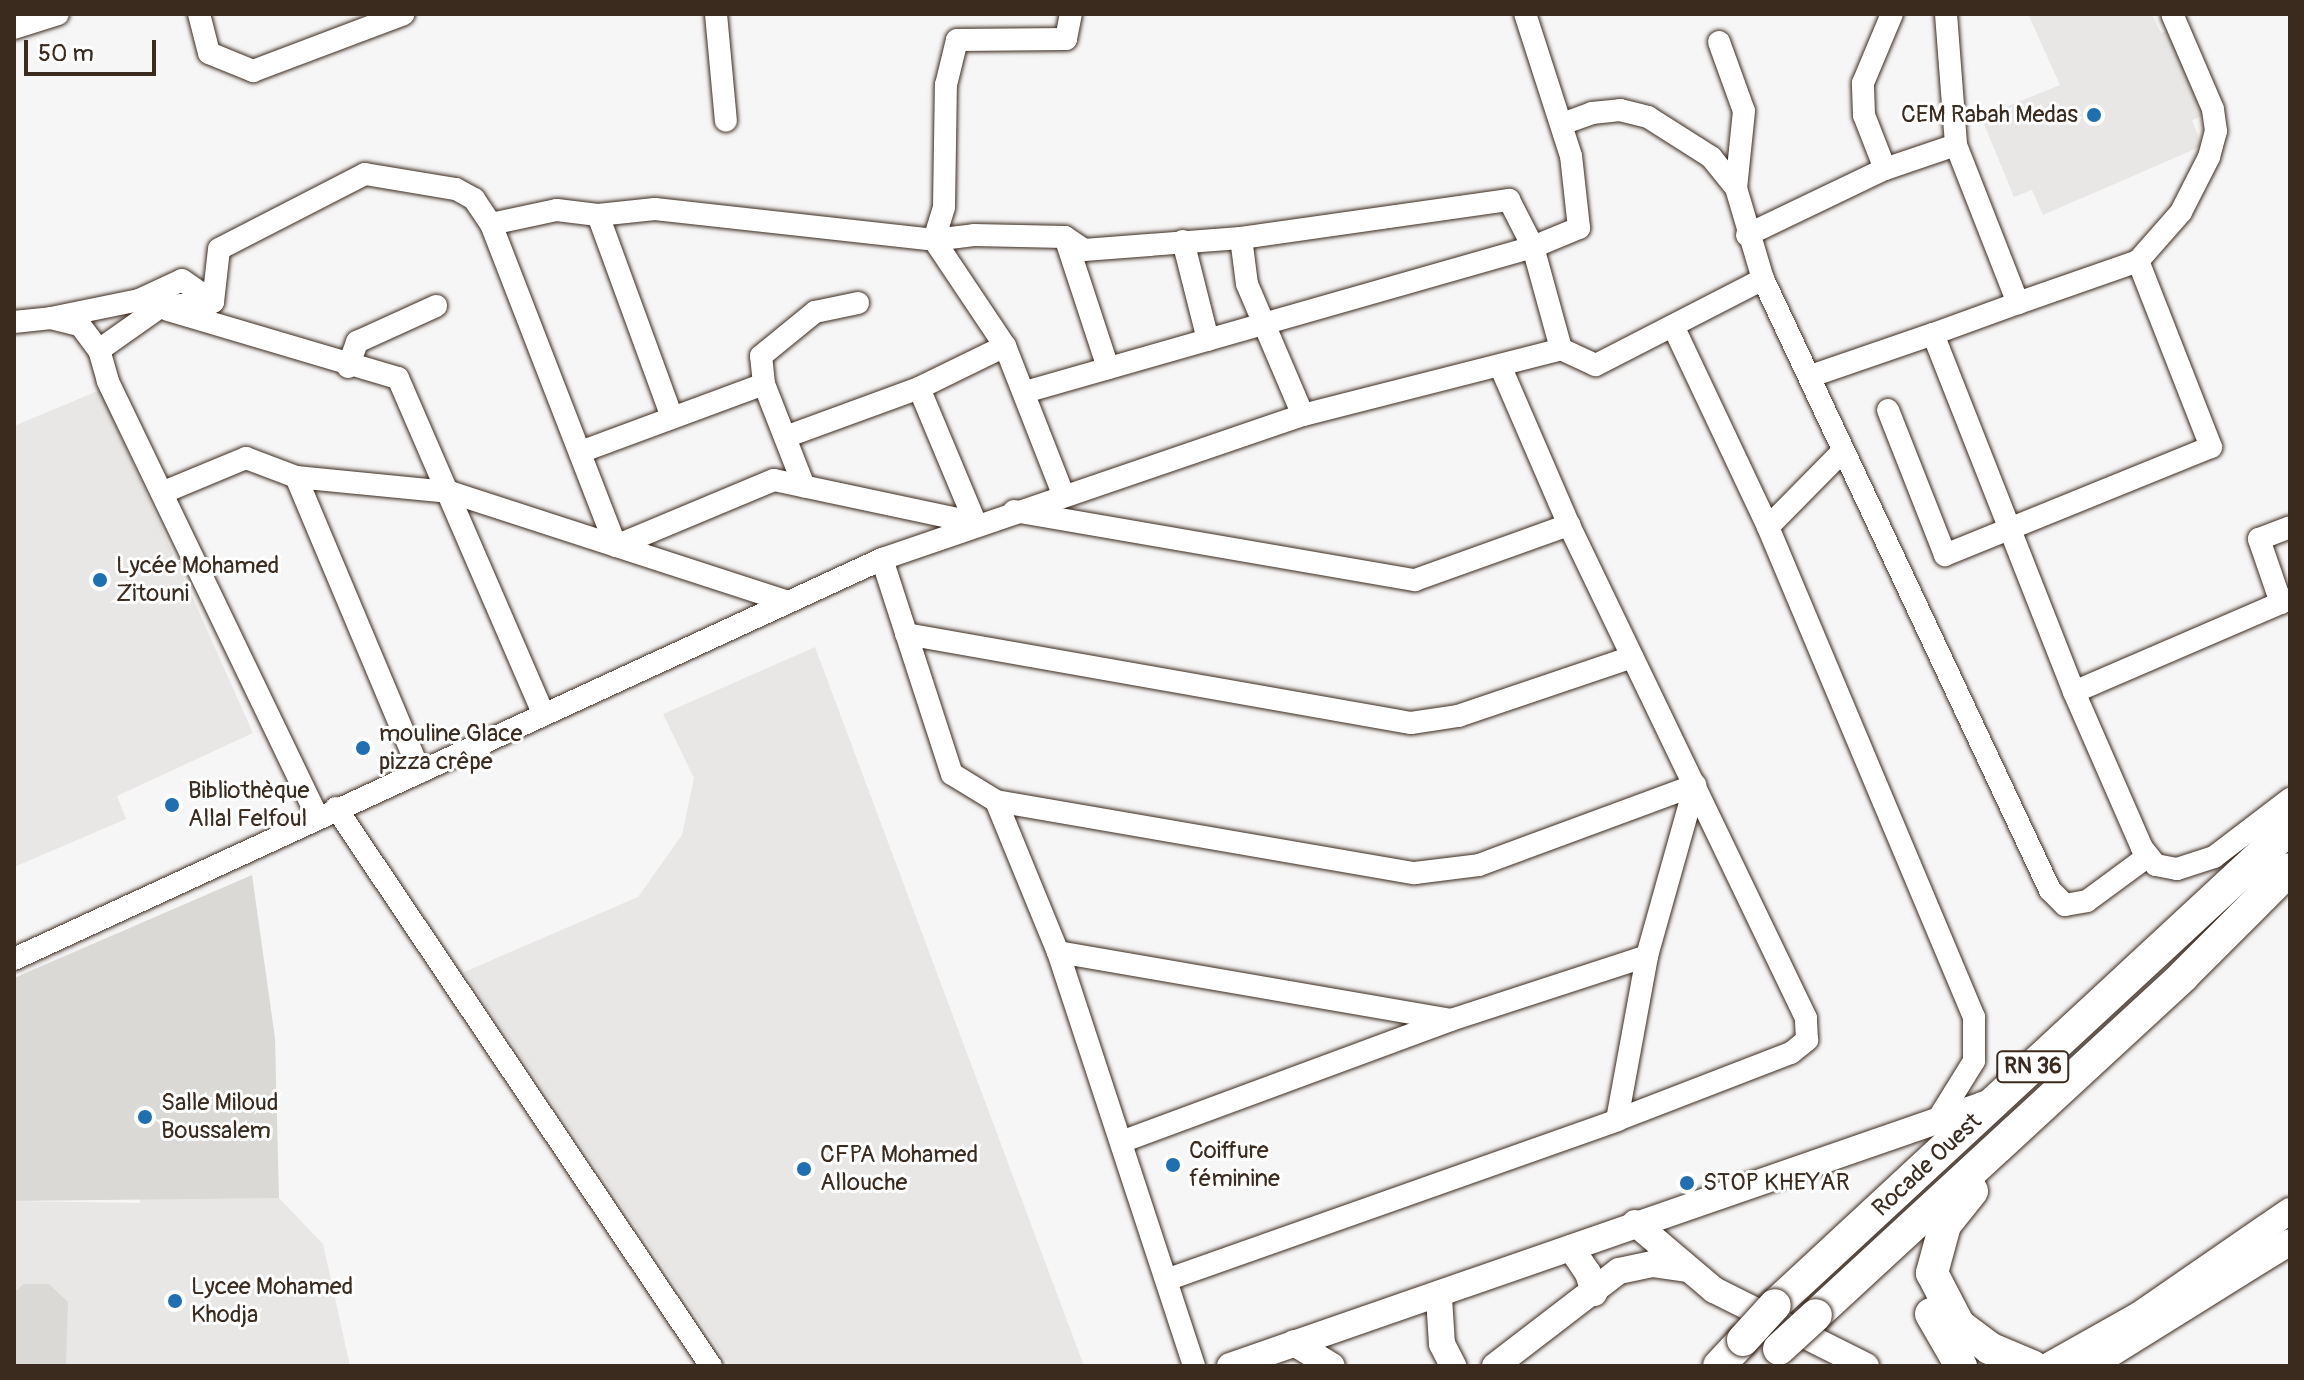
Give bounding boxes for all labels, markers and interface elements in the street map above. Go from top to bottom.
scale bar [28,24,160,74]
text: 50 m [38,39,94,68]
place label: CEM Rabah Medas [1901,101,2078,129]
marker: CEM Rabah Medas [2085,106,2103,124]
place label: Lycée Mohamed Zitouni [116,552,279,608]
marker: Lycée Mohamed Zitouni [91,571,109,589]
place label: mouline Glace pizza crêpe [379,720,522,776]
marker: mouline Glace pizza crêpe [354,739,372,757]
place label: Bibliothèque Allal Felfoul [188,777,309,833]
marker: Bibliothèque Allal Felfoul [163,796,181,814]
road number: RN 36 [1995,1049,2071,1085]
place label: Salle Miloud Boussalem [161,1089,279,1145]
street label: Rocade Ouest [1866,1107,1988,1223]
marker: Salle Miloud Boussalem [136,1108,154,1126]
place label: Coiffure féminine [1189,1137,1280,1193]
place label: CFPA Mohamed Allouche [820,1141,978,1197]
marker: Coiffure féminine [1164,1156,1182,1174]
marker: CFPA Mohamed Allouche [795,1160,813,1178]
place label: STOP KHEYAR [1703,1169,1850,1197]
marker: STOP KHEYAR [1678,1174,1696,1192]
place label: Lycee Mohamed Khodja [191,1273,353,1329]
marker: Lycee Mohamed Khodja [166,1292,184,1310]

